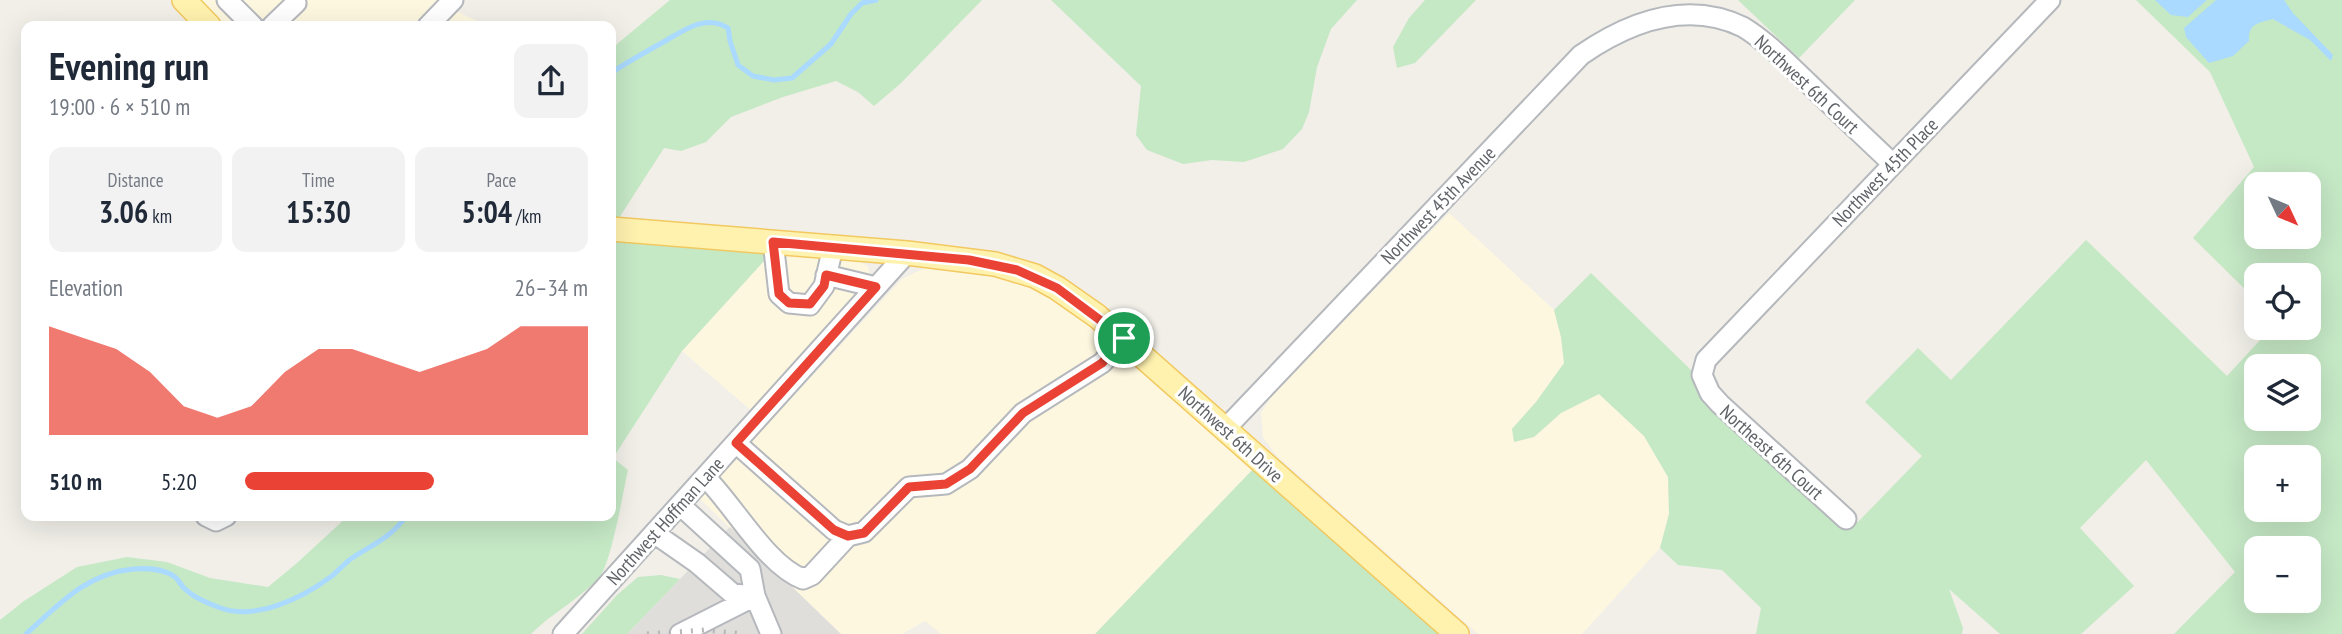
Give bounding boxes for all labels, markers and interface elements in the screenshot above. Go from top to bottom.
street label: Northwest 6th Court [1750,30,1865,139]
text: Evening run [49,41,209,90]
button: share [514,44,588,118]
text: 19:00 · 6 × 510 m [49,92,190,121]
street label: Northwest 45th Place [1827,113,1943,231]
street label: Northwest 45th Avenue [1376,141,1500,269]
text: Distance [108,168,163,192]
text: Time [302,168,335,192]
text: Pace [487,168,516,192]
north arrow [2244,172,2320,248]
map controls [2244,172,2321,613]
text: 3.06 [99,192,148,231]
text: 15:30 [286,192,351,231]
text: 5:04 [462,192,512,231]
text: km [148,204,172,228]
text: /km [512,204,541,228]
button: locate [2244,263,2321,340]
text: Elevation [49,273,123,302]
text: 26–34 m [515,273,588,302]
pin [1094,308,1154,368]
icon: arrive [1105,319,1143,357]
button: layers [2244,354,2321,431]
street label: Northwest 6th Drive [1174,381,1289,487]
street label: Northeast 6th Court [1715,399,1829,505]
button: + [2244,445,2321,522]
street label: Northwest Hoffman Lane [601,452,729,590]
text: 510 m [49,467,102,496]
text: 5:20 [161,467,197,496]
button: − [2244,536,2321,613]

